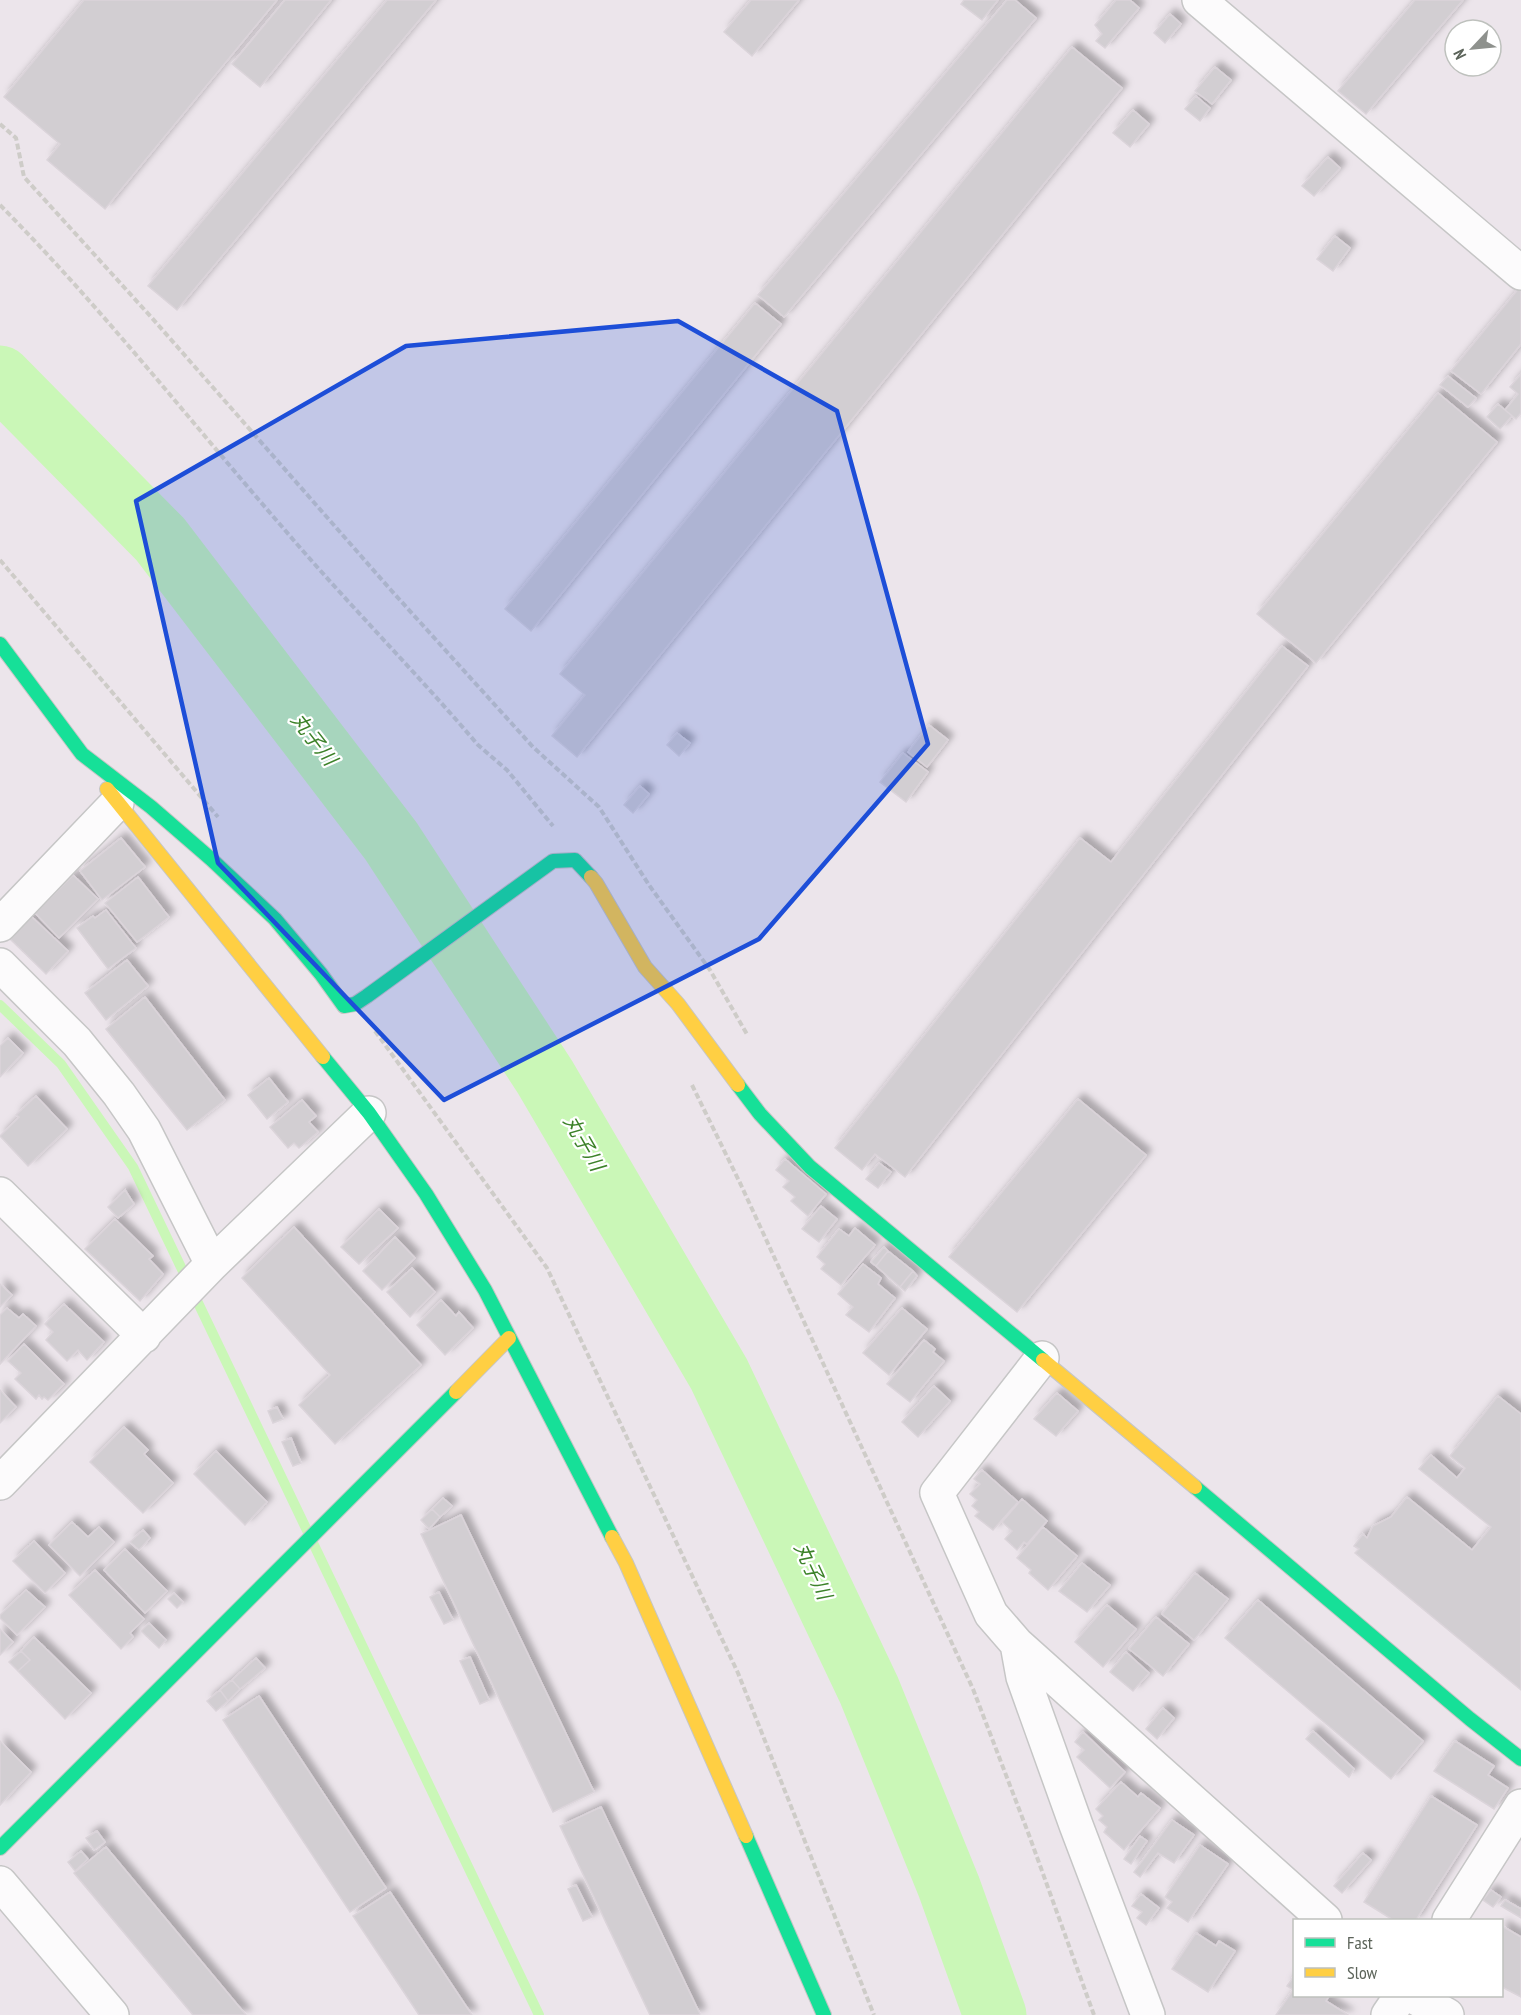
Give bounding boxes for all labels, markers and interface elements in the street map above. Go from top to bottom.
north arrow [1443,18,1503,78]
text: N [1449,46,1470,63]
water label: 丸子川 [285,707,344,772]
water label: 丸子川 [558,1111,611,1177]
water label: 丸子川 [789,1538,838,1605]
legend [1293,1919,1503,1997]
text: Fast [1347,1931,1373,1954]
text: Slow [1347,1961,1378,1984]

